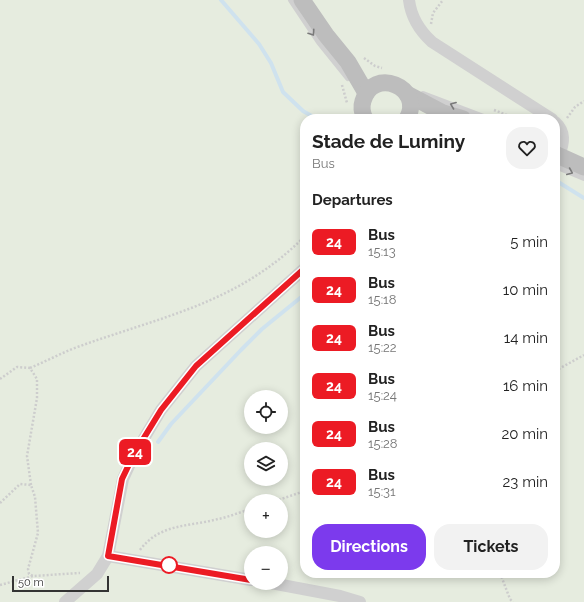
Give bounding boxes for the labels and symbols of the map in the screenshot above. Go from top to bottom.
one-way arrow [307,29,315,36]
one-way arrow [449,101,456,109]
one-way arrow [566,167,573,175]
line badge: 24 [117,439,153,465]
unlabelled marker [160,556,178,574]
scale bar [12,574,109,593]

